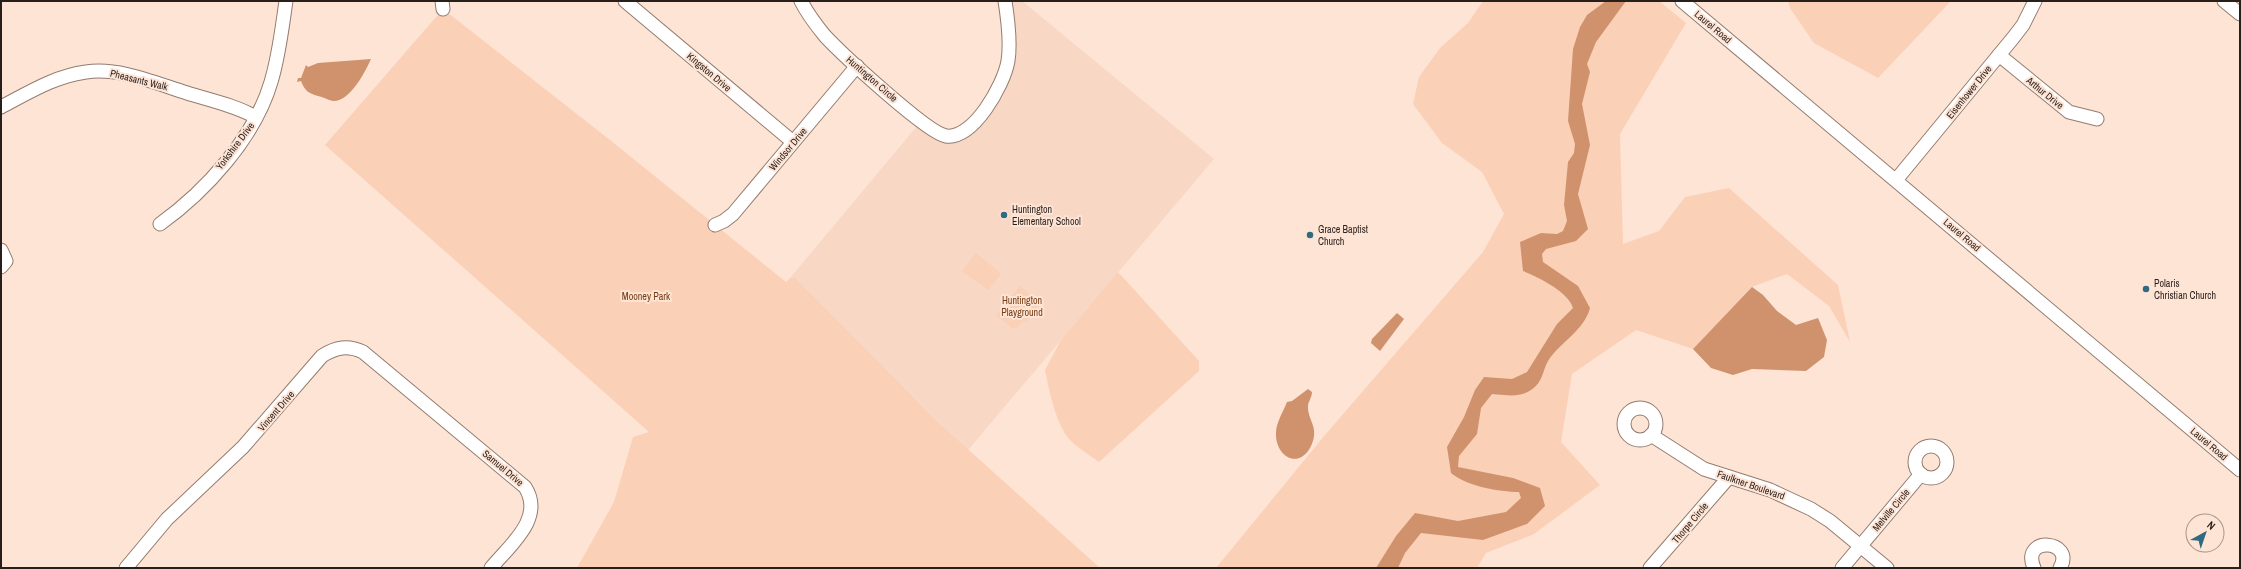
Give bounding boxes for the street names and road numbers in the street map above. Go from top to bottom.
street label: Laurel Road [1692,8,1734,46]
street label: Kingston Drive [684,50,734,95]
street label: Huntington Circle [844,53,901,105]
street label: Eisenhower Drive [1943,62,1995,121]
street label: Pheasants Walk [109,67,170,94]
street label: Arthur Drive [2023,73,2067,112]
street label: Yorkshire Drive [213,119,257,172]
street label: Windsor Drive [766,124,810,173]
street label: Laurel Road [1941,216,1983,254]
street label: Vincent Drive [255,388,297,434]
street label: Laurel Road [2188,425,2230,463]
street label: Samuel Drive [480,447,527,489]
street label: Faulkner Boulevard [1715,467,1787,503]
street label: Melville Circle [1869,486,1913,534]
street label: Thorpe Circle [1669,499,1711,546]

